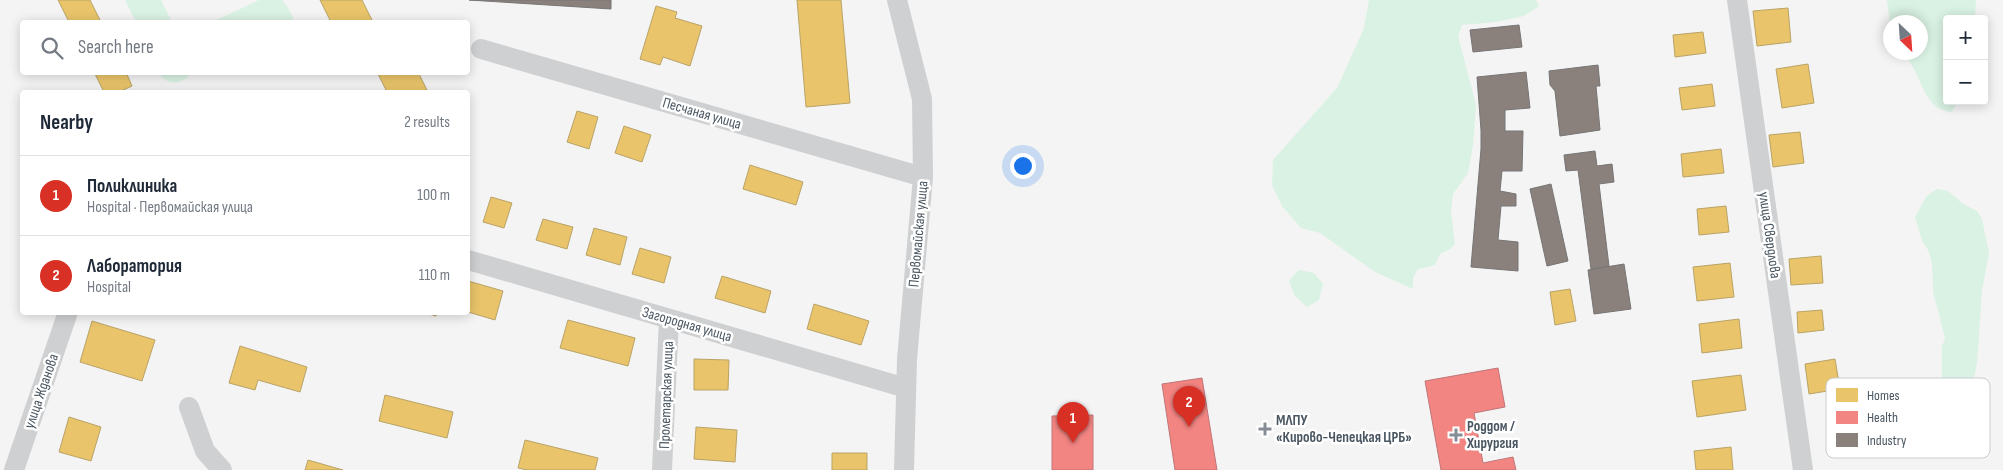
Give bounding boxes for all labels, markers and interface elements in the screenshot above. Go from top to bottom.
north arrow [1883,15,1928,60]
map controls [1943,15,1988,105]
button: + [1943,15,1988,60]
search box [20,20,470,75]
icon: search [38,34,66,62]
text: Search here [78,36,154,59]
button: − [1943,60,1988,105]
street label: Песчаная улица [660,93,744,134]
text: Nearby [40,110,93,135]
text: 2 results [404,113,450,132]
your location [1010,153,1036,179]
text: Поликлиника [87,175,177,198]
street label: Первомайская улица [904,180,933,288]
text: 1 [53,186,59,205]
text: 100 m [417,186,450,205]
street label: улица Свердлова [1754,191,1785,280]
text: Hospital · Первомайская улица [87,198,253,217]
text: Лаборатория [87,255,182,278]
text: 2 [52,266,60,285]
text: 110 m [419,266,450,285]
text: Hospital [87,278,131,297]
street label: Загородная улица [640,303,734,346]
street label: Пролетарская улица [655,341,678,449]
street label: улица Жданова [20,351,63,431]
legend [1826,378,1990,458]
pin: 2 [1173,386,1205,427]
text: Homes [1867,387,1900,404]
pin: 1 [1057,402,1089,443]
text: Health [1867,409,1898,426]
place label: МЛПУ «Кирово-Чепецкая ЦРБ» [1276,411,1412,447]
place label: Роддом / Хирургия [1466,417,1518,453]
marker: МЛПУ «Кирово-Чепецкая ЦРБ» [1258,422,1272,436]
marker: Роддом / Хирургия [1449,428,1463,442]
text: Industry [1867,432,1907,449]

